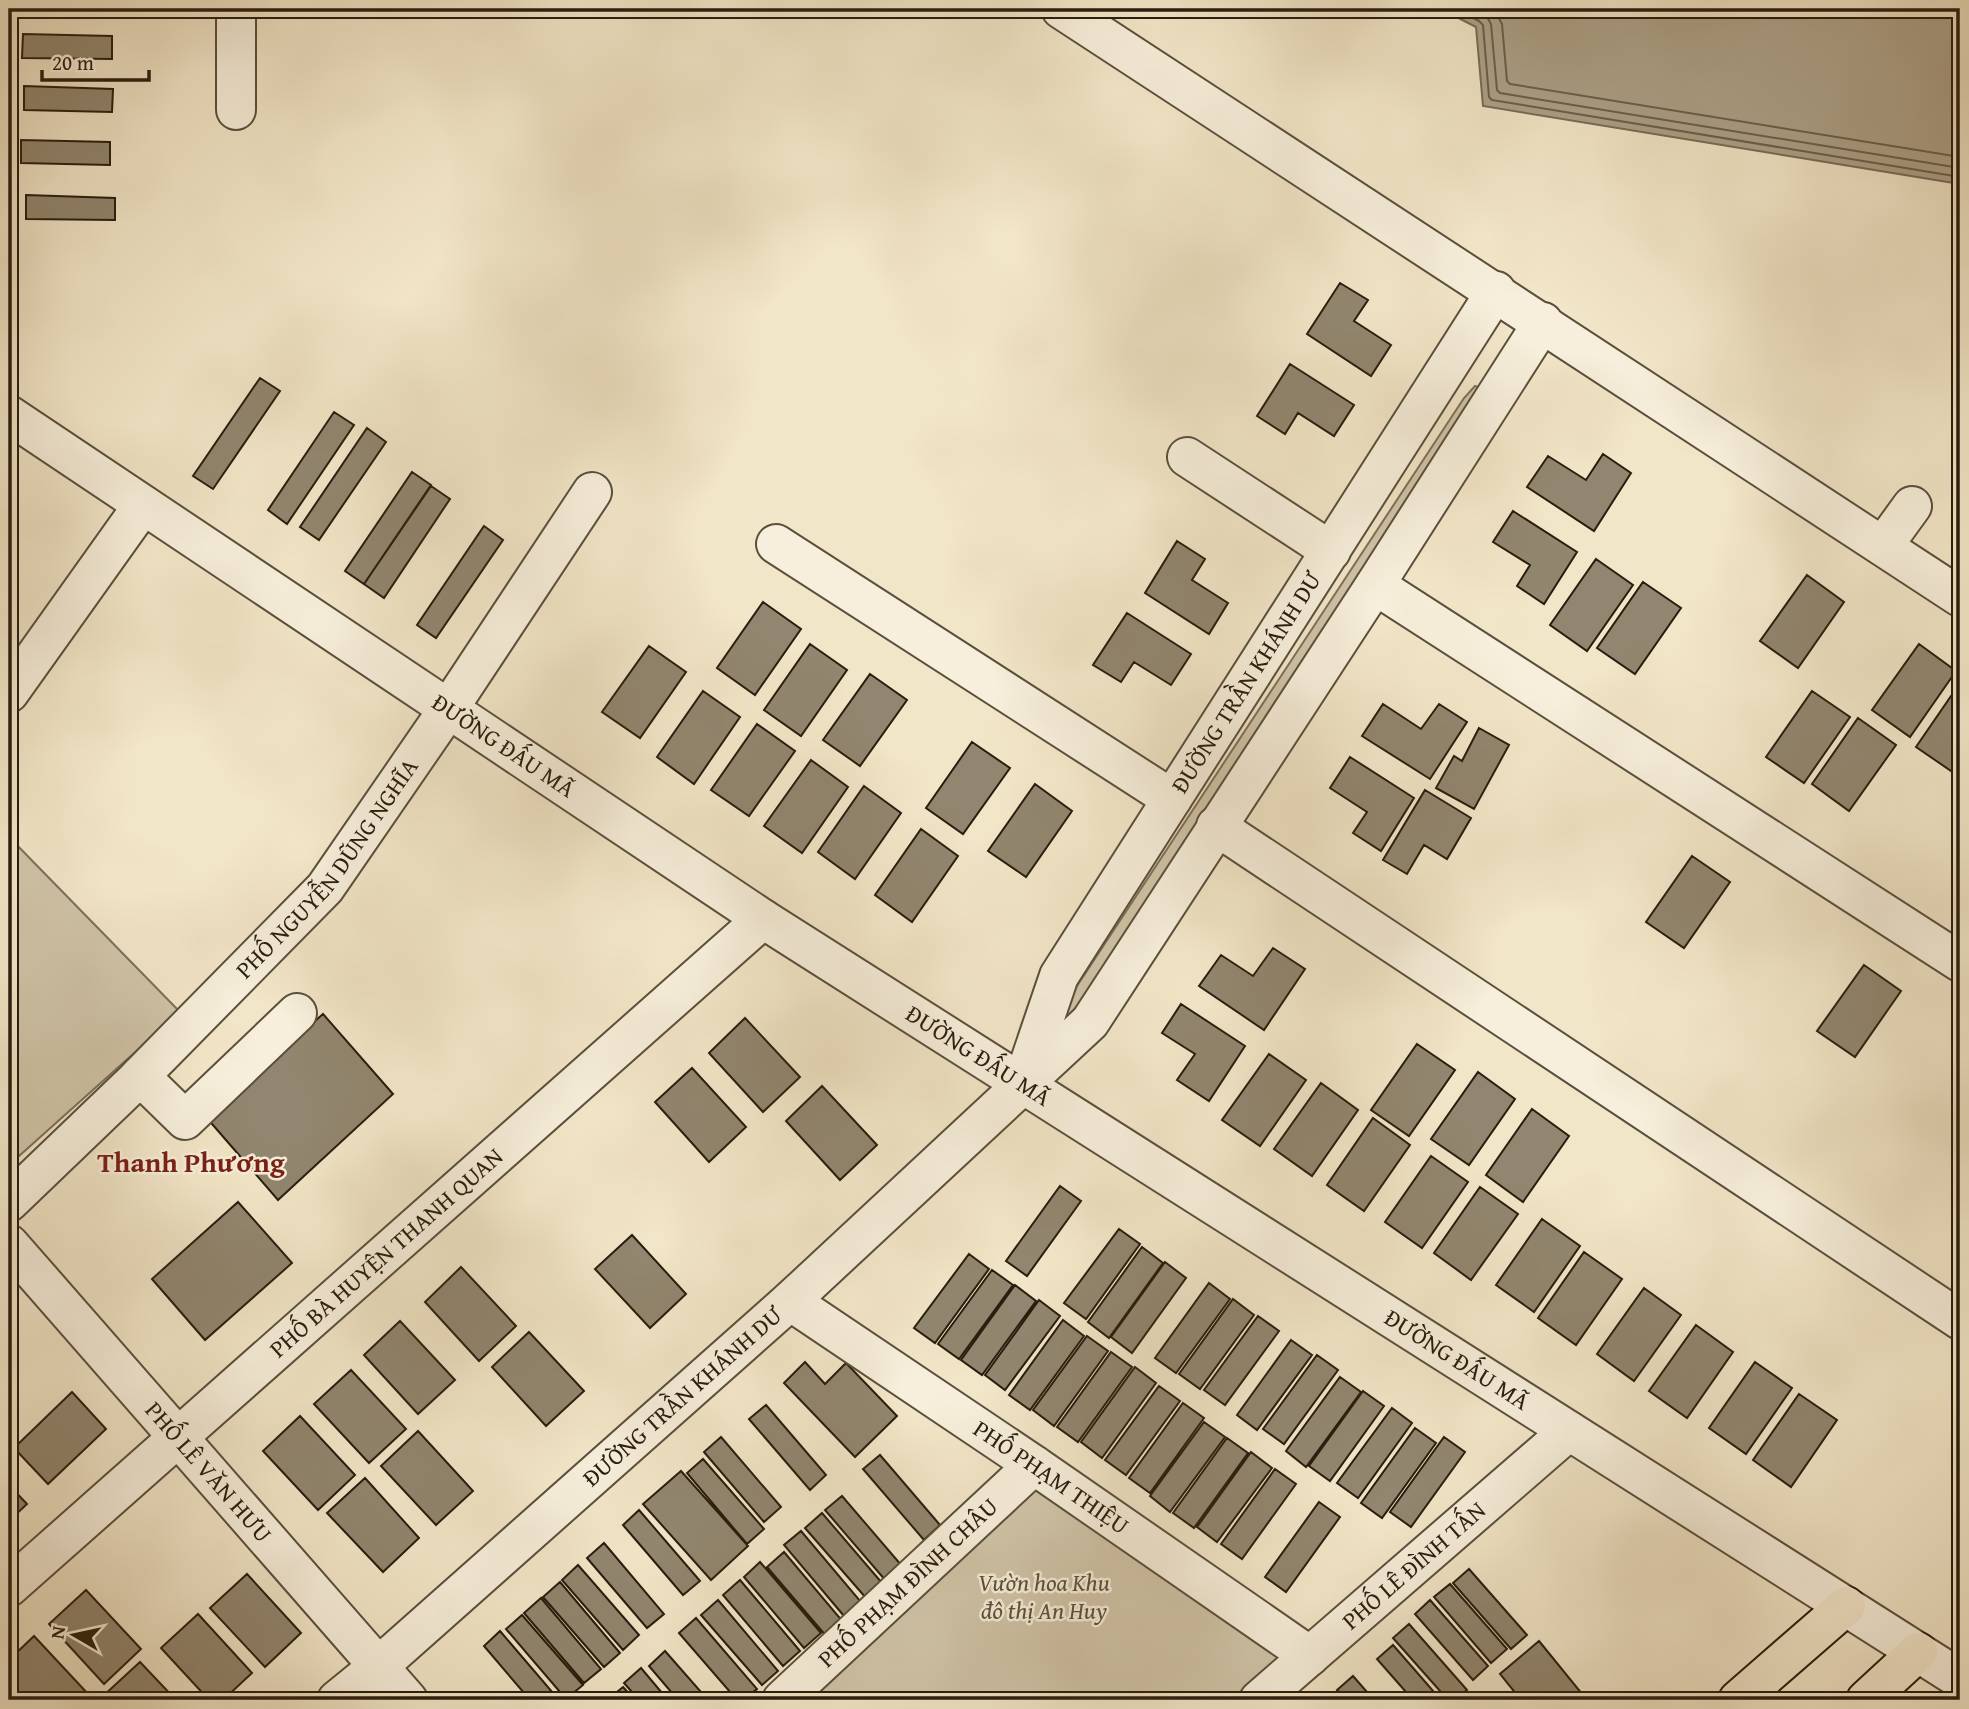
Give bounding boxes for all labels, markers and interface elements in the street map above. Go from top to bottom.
scale bar [42,38,149,82]
text: 20 m [52,47,94,78]
street label: ĐƯỜNG TRẦN KHÁNH DƯ [1162,564,1330,800]
street label: ĐƯỜNG ĐẤU MÃ [425,685,583,806]
street label: PHỐ NGUYỄN DŨNG NGHĨA [227,751,427,986]
street label: ĐƯỜNG ĐẤU MÃ [899,996,1058,1115]
street label: PHỐ BÀ HUYỆN THANH QUAN [261,1139,511,1366]
district label: Thanh Phương [97,1141,285,1182]
street label: ĐƯỜNG TRẦN KHÁNH DƯ [574,1297,790,1494]
street label: ĐƯỜNG ĐẤU MÃ [1378,1300,1537,1419]
street label: PHỐ LÊ VĂN HƯU [137,1393,281,1550]
street label: PHỐ PHẠM THIỆU [966,1411,1136,1543]
street label: PHỐ PHẠM ĐÌNH CHÂU [809,1489,1006,1675]
street label: PHỐ LÊ ĐÌNH TẤN [1334,1493,1493,1638]
park label: Vườn hoa Khu đô thị An Huy [978,1565,1110,1628]
north arrow [38,1600,108,1670]
text: N [42,1624,72,1641]

